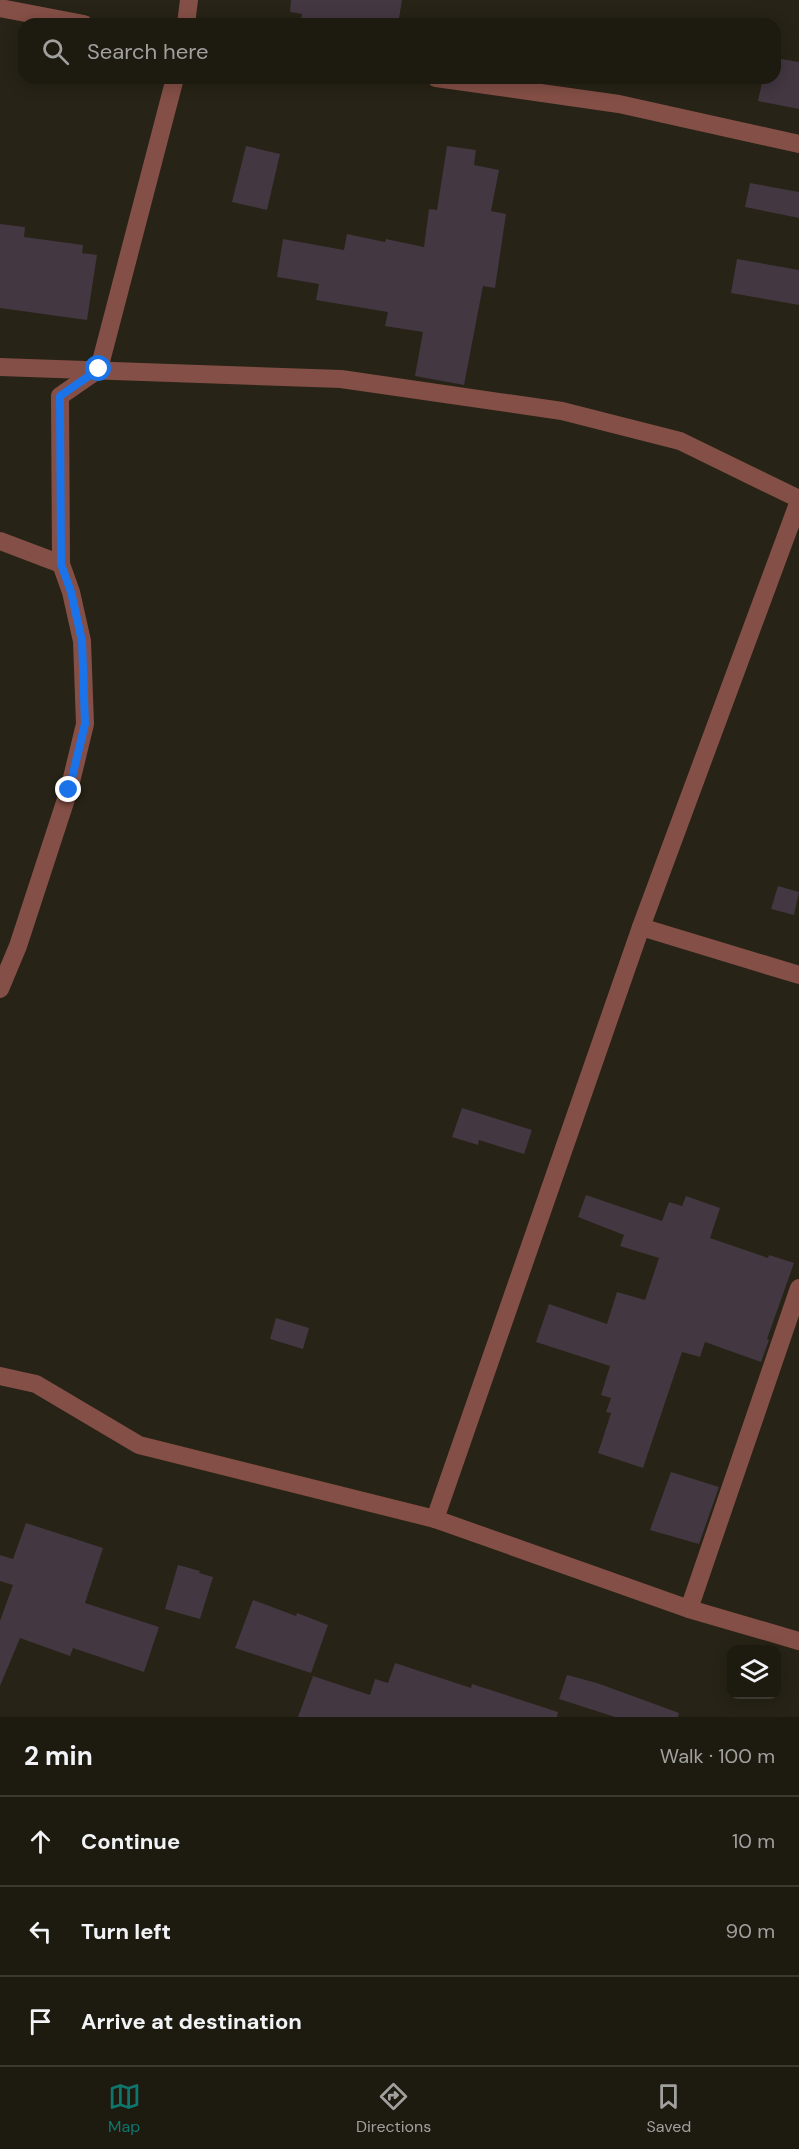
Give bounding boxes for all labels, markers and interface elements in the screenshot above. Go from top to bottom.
search box [18,18,781,84]
icon: search [39,35,72,68]
text: Search here [87,37,208,66]
route start [85,355,111,381]
route end [55,776,81,802]
map controls [727,1645,781,1699]
button: layers [727,1645,781,1699]
text: 2 min [24,1739,93,1773]
text: Walk · 100 m [660,1743,775,1769]
icon: ahead [24,1825,57,1858]
text: Continue [81,1827,180,1856]
text: 10 m [732,1828,775,1854]
icon: left [24,1915,57,1948]
text: Turn left [81,1917,171,1946]
text: 90 m [726,1918,775,1944]
icon: arrive [24,2005,57,2038]
text: Arrive at destination [81,2007,302,2036]
tab: Map [108,2080,141,2137]
tab: Directions [356,2080,431,2137]
tab: Saved [647,2080,691,2137]

